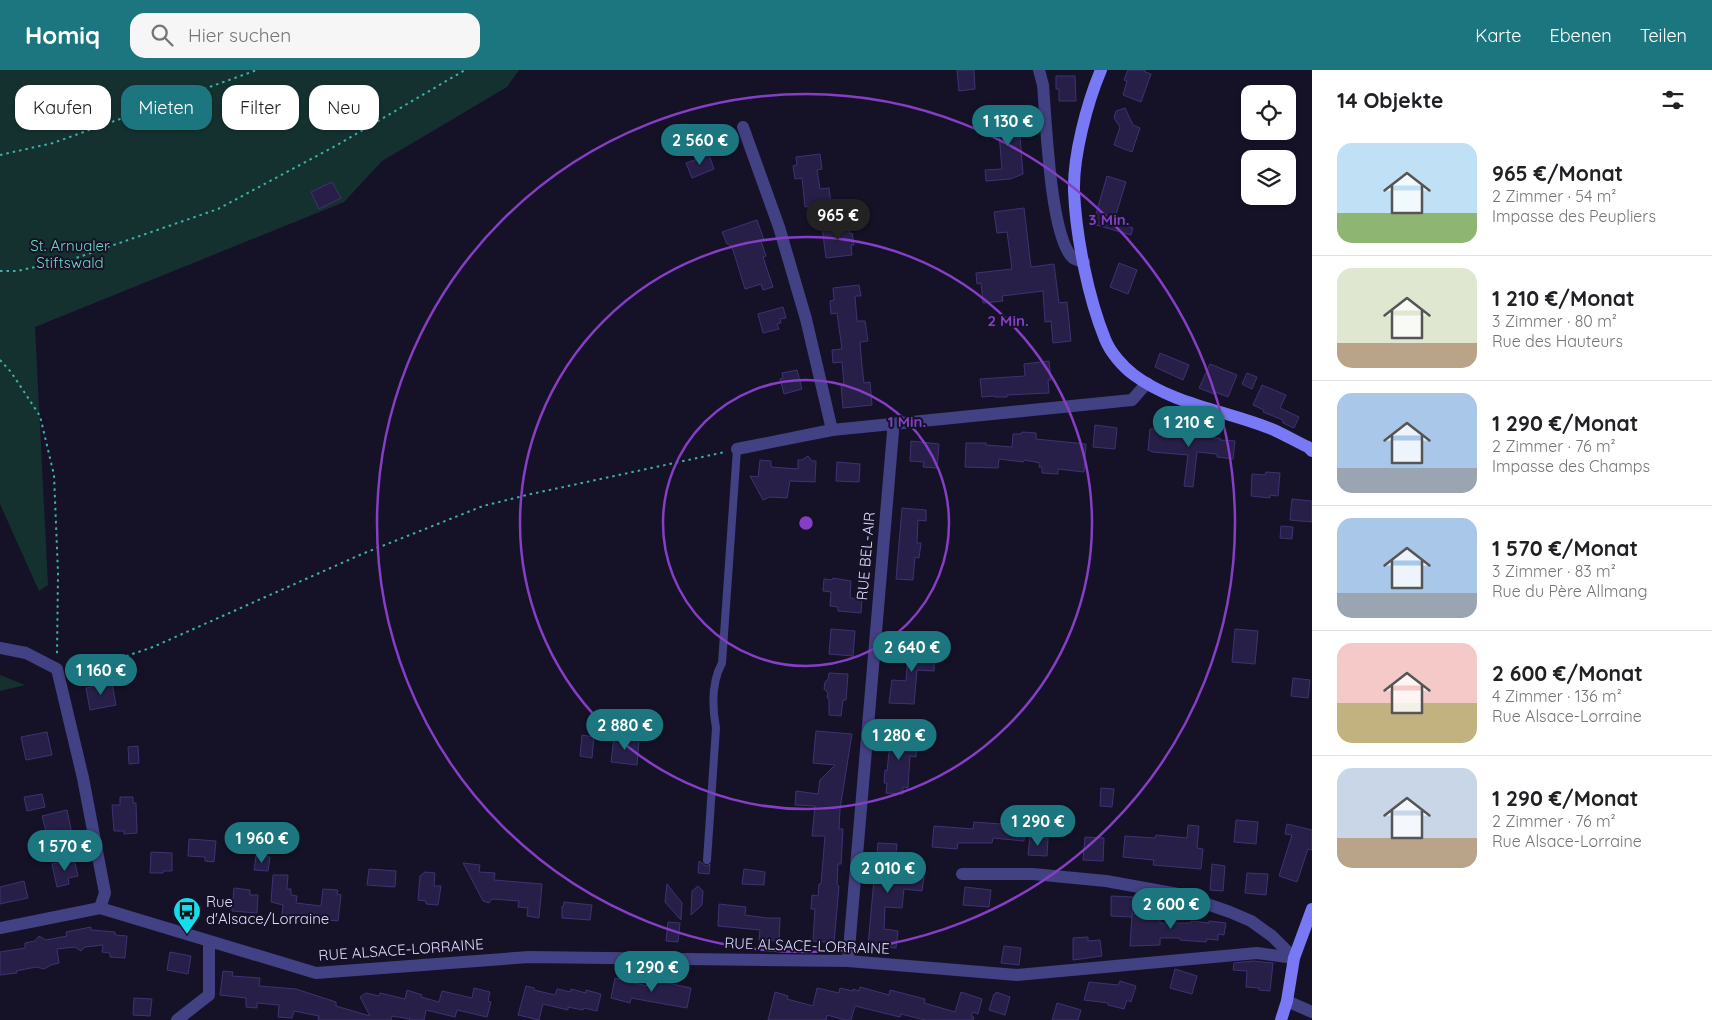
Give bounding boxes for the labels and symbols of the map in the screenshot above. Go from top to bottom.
pin: 1 130 € [962,104,1054,147]
pin: 2 560 € [654,124,746,166]
pin: 965 € [803,198,873,241]
text: 3 Min. [1089,210,1129,229]
park label: St. Arnualer Stiftswald [30,236,110,272]
text: 2 Min. [987,311,1029,330]
pin: 1 210 € [1143,406,1235,448]
text: 1 Min. [888,412,926,431]
street label: RUE BEL-AIR [852,511,879,601]
centre of rings [797,514,815,532]
pin: 2 640 € [866,630,958,673]
pin: 1 160 € [55,654,147,696]
pin: 2 880 € [579,708,671,751]
pin: 1 280 € [853,718,945,761]
pin: 1 290 € [992,804,1084,847]
pin: 1 960 € [216,822,308,864]
pin: 1 570 € [19,830,111,872]
pin: 2 010 € [842,852,934,894]
pin: 2 600 € [1125,888,1217,930]
place label: Rue d'Alsace/Lorraine [206,892,329,928]
bus stop icon: Rue d'Alsace/Lorraine [172,896,202,935]
street label: RUE ALSACE-LORRAINE [724,933,890,958]
street label: RUE ALSACE-LORRAINE [318,934,484,965]
pin: 1 290 € [606,950,698,993]

